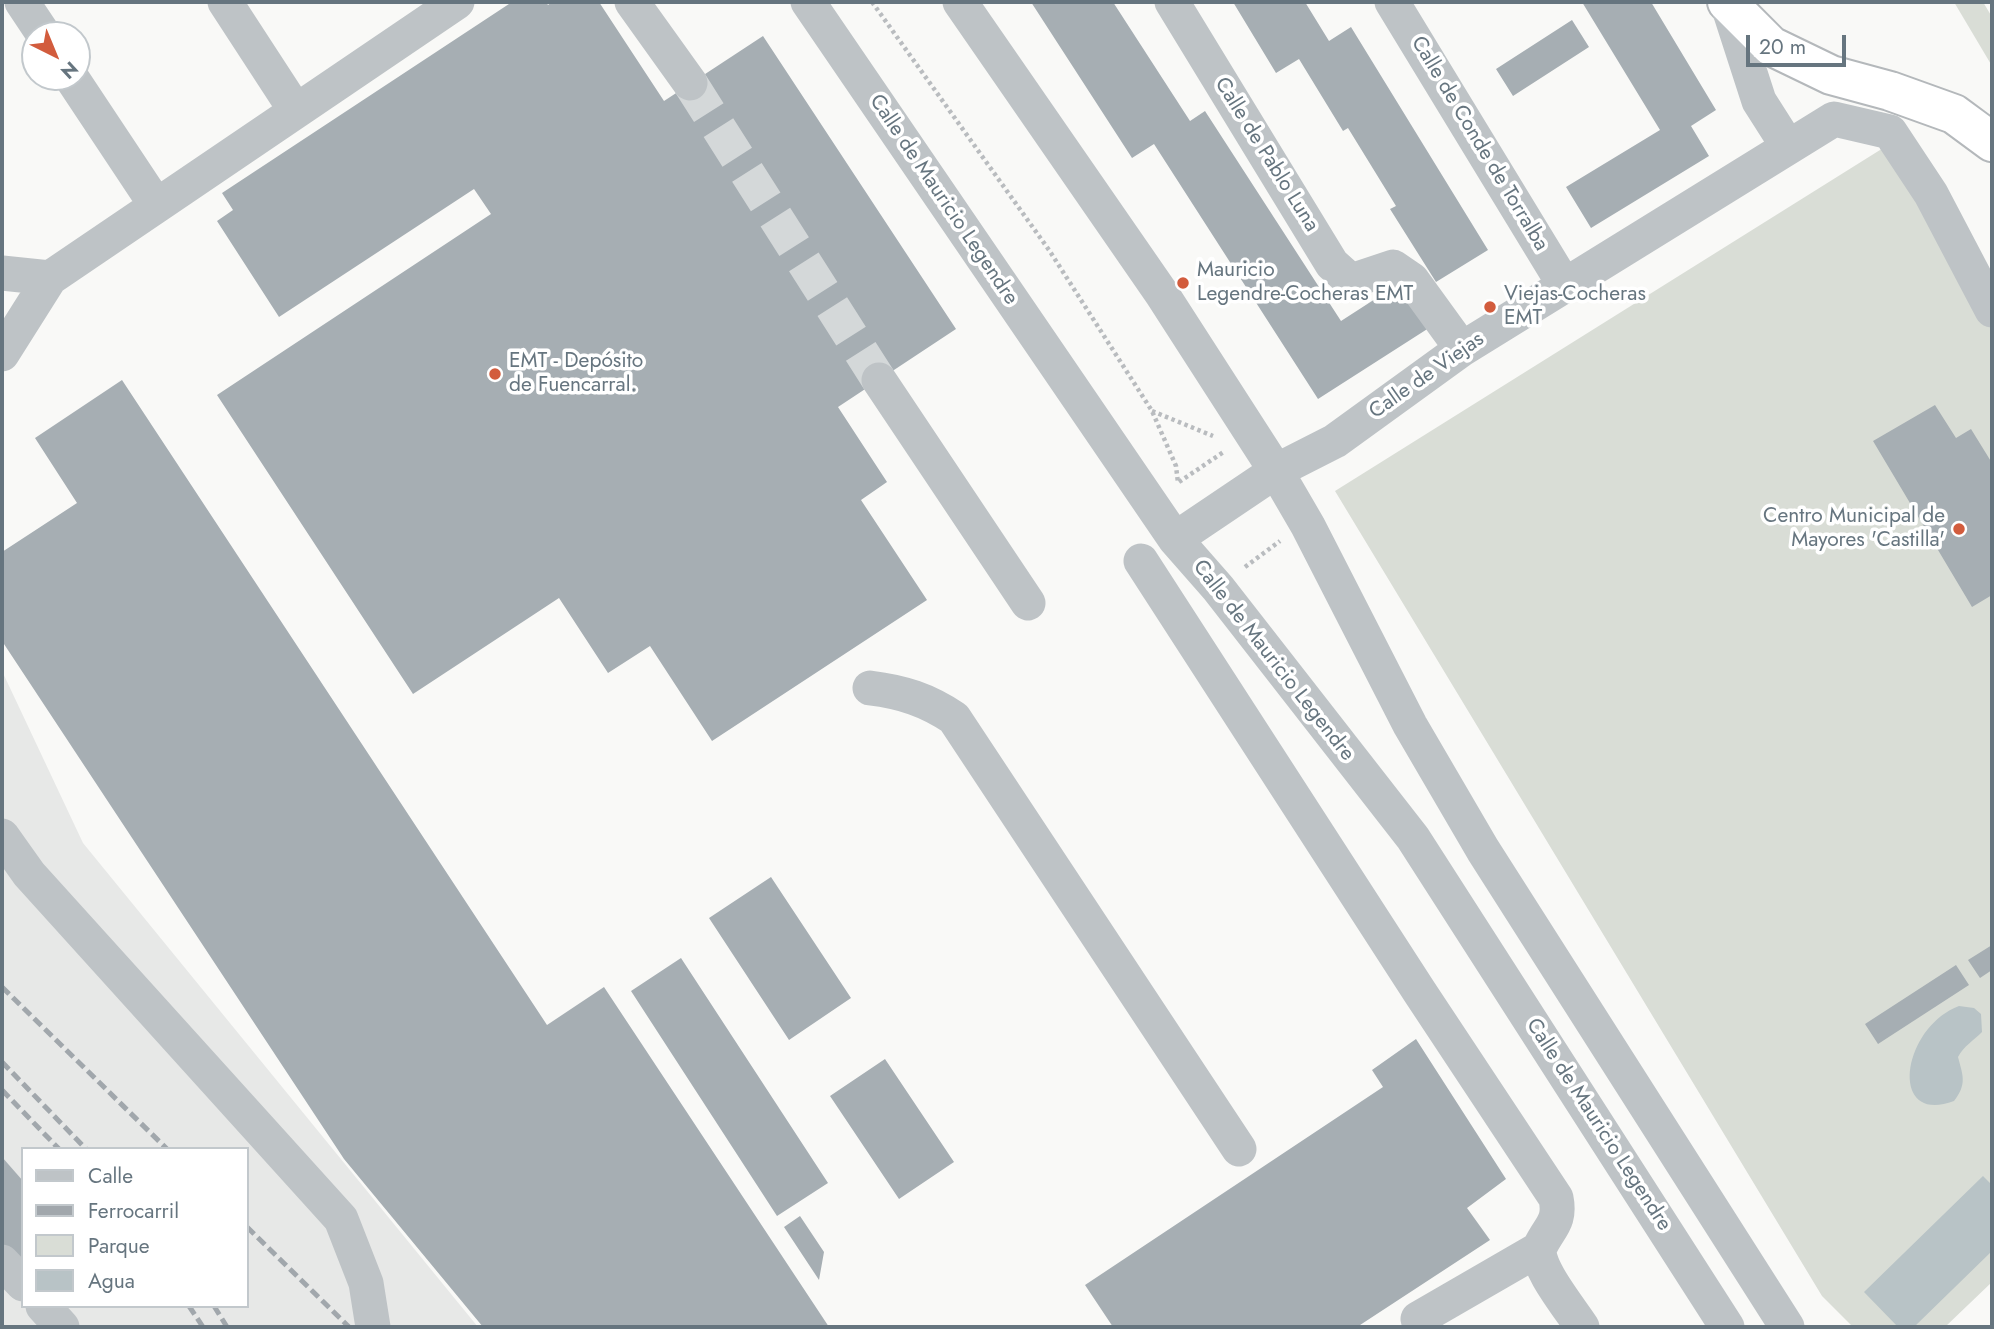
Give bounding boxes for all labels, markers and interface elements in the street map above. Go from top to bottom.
north arrow [21,21,91,91]
scale bar [1749,21,1849,65]
street label: Calle de Conde de Torralba [1405,32,1553,256]
text: 20 m [1759,32,1806,62]
text: N [55,55,84,85]
street label: Calle de Pablo Luna [1208,73,1324,237]
street label: Calle de Mauricio Legendre [863,90,1023,310]
place label: Mauricio Legendre-Cocheras EMT [1197,258,1413,308]
marker: Mauricio Legendre-Cocheras EMT [1175,275,1191,291]
place label: Viejas-Cocheras EMT [1504,282,1646,332]
marker: Viejas-Cocheras EMT [1482,299,1498,315]
street label: Calle de Viejas [1365,327,1489,425]
place label: EMT - Depósito de Fuencarral. [509,349,643,399]
marker: EMT - Depósito de Fuencarral. [487,366,503,382]
place label: Centro Municipal de Mayores 'Castilla' [1763,504,1945,554]
marker: Centro Municipal de Mayores 'Castilla' [1951,521,1967,537]
street label: Calle de Mauricio Legendre [1187,555,1359,767]
street label: Calle de Mauricio Legendre [1520,1014,1676,1236]
legend [21,1147,248,1308]
text: Calle [88,1161,133,1191]
text: Ferrocarril [88,1196,179,1226]
text: Parque [88,1231,150,1261]
text: Agua [88,1266,135,1296]

